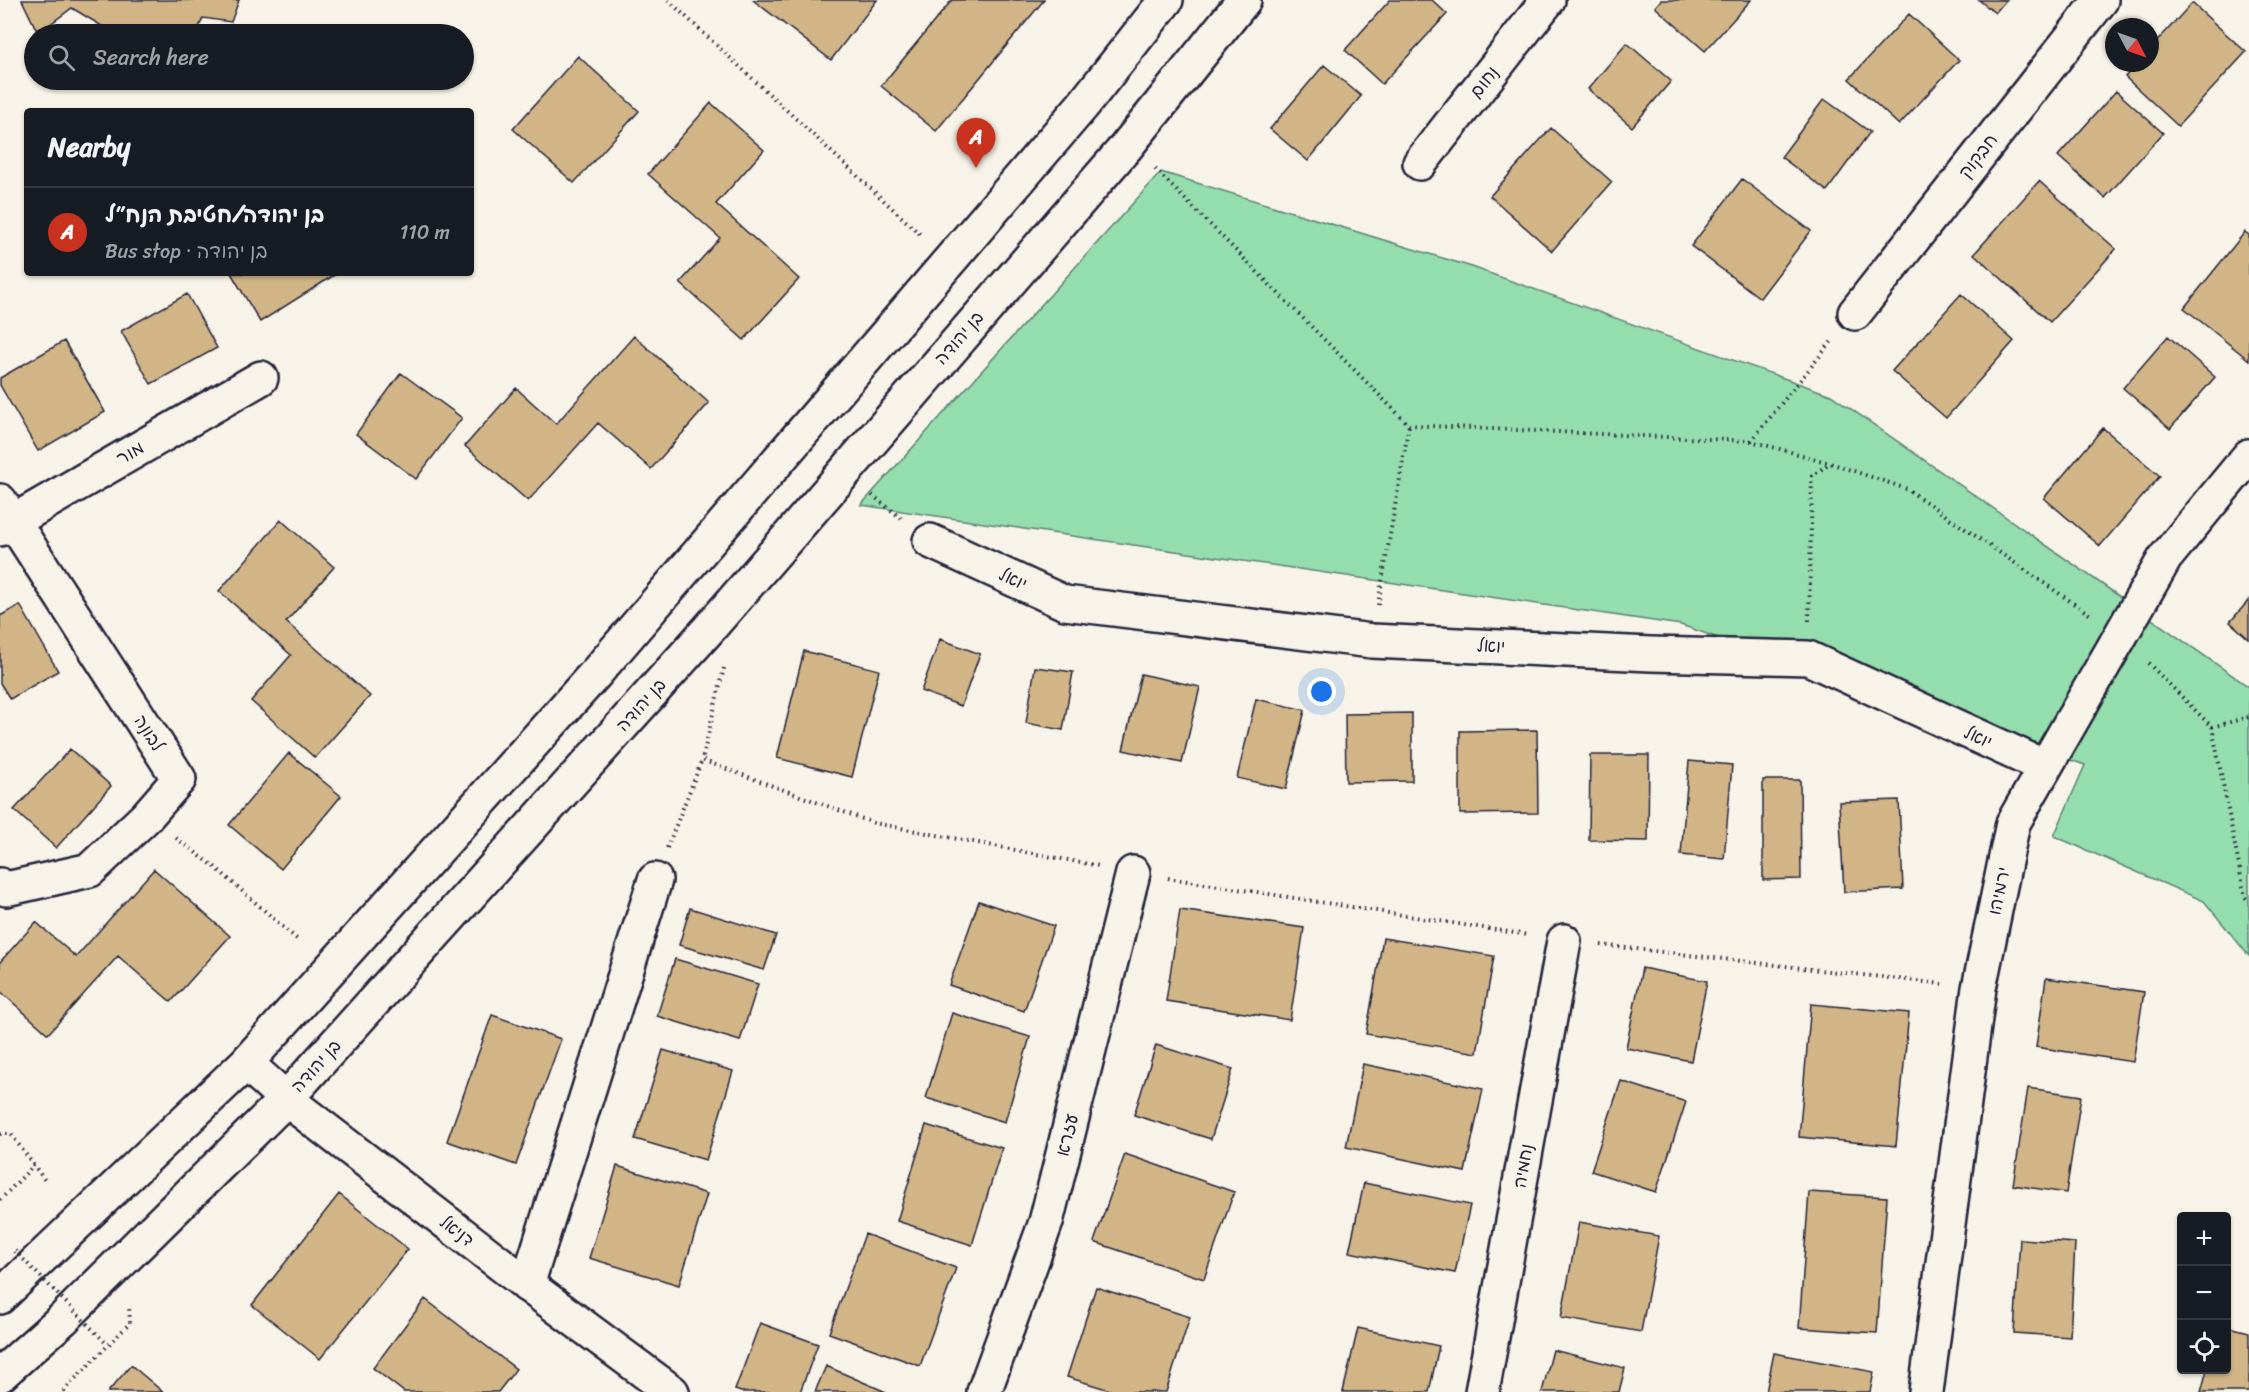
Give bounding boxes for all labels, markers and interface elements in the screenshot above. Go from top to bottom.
north arrow [2105,18,2159,72]
search box [24,24,474,90]
text: Search here [93,38,209,77]
icon: search [45,41,78,74]
street label: נחום [1461,59,1507,105]
pin: A [956,118,996,168]
text: Nearby [48,124,130,170]
street label: חבקוק [1950,126,2006,186]
text: בן יהודה/חטיבת הנח״ל [105,195,324,234]
text: A [61,215,74,250]
text: 110 m [400,215,450,250]
text: Bus stop · בן יהודה [105,234,267,269]
street label: בן יהודה [926,303,992,373]
street label: מור [110,432,150,474]
street label: יואל [993,558,1033,600]
street label: יואל [1476,629,1506,663]
street label: בן יהודה [608,671,674,739]
your location [1307,677,1336,706]
street label: לבונה [125,708,173,759]
street label: יואל [1958,716,1998,758]
street label: ירמיהו [1978,864,2020,918]
street label: בן יהודה [283,1032,349,1100]
street label: עזרא [1046,1110,1088,1160]
street label: נחמיה [1503,1141,1543,1191]
street label: דניאל [432,1207,482,1255]
map controls [2177,1212,2231,1374]
button: + [2177,1212,2231,1266]
button: − [2177,1266,2231,1320]
button: locate [2177,1320,2231,1374]

